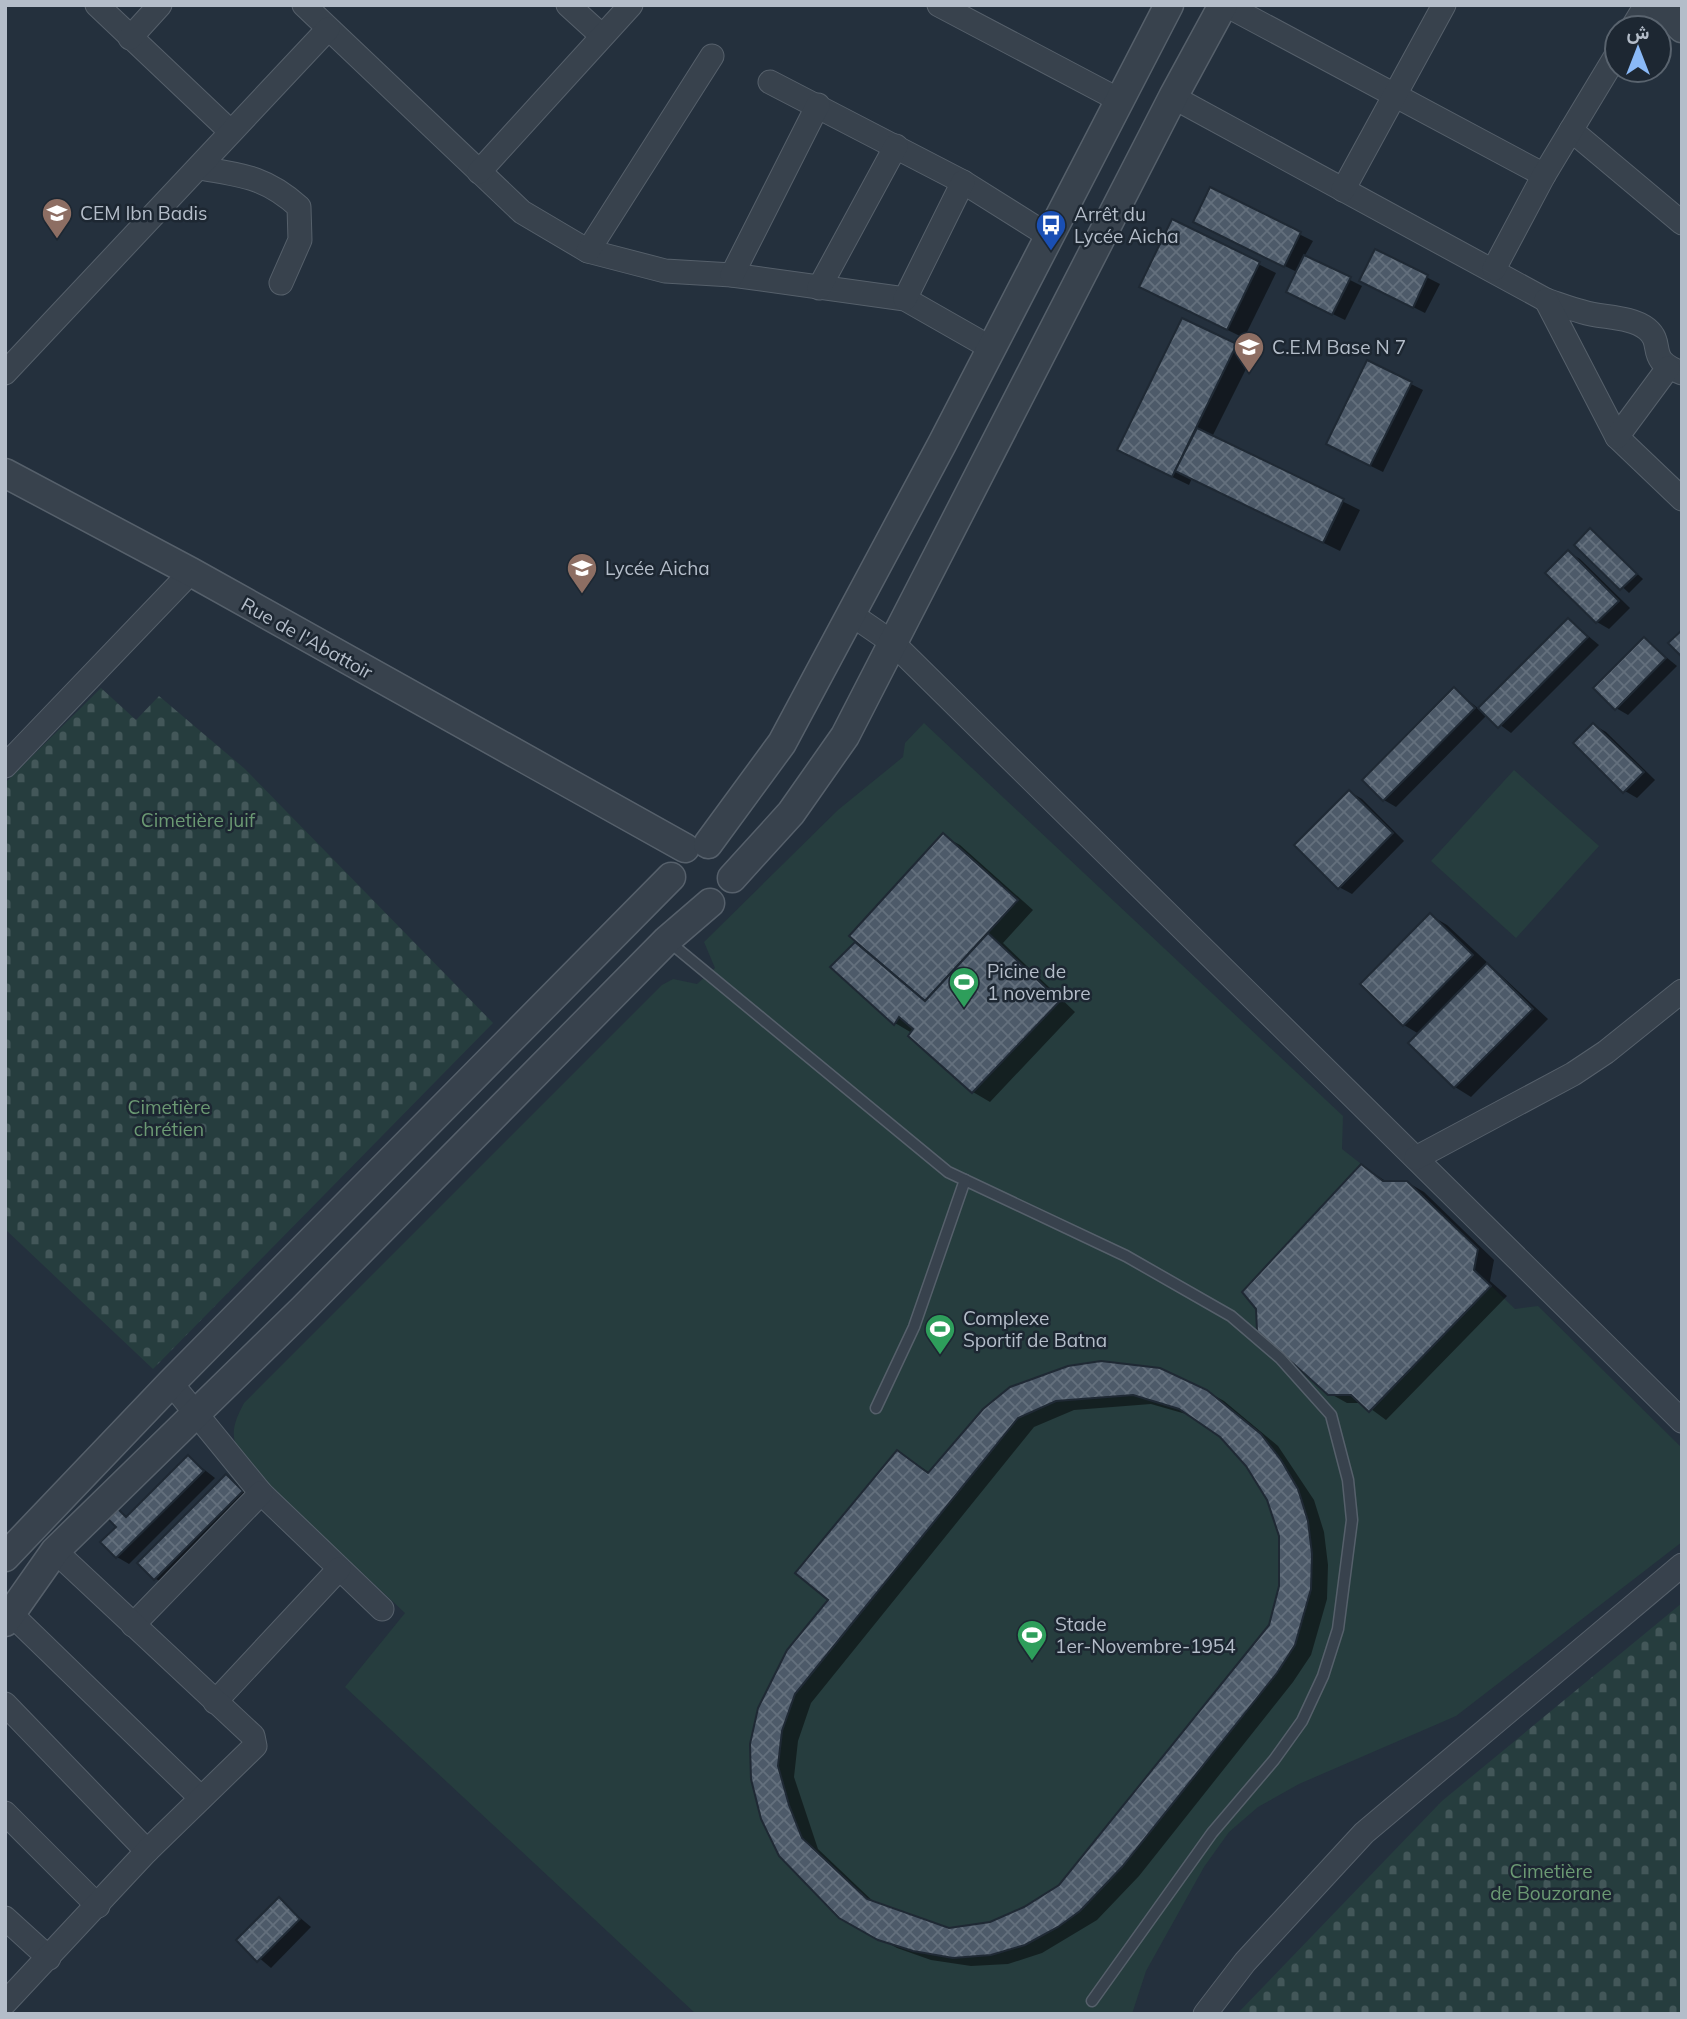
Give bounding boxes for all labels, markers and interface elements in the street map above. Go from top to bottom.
north arrow [1603,14,1673,84]
text: ش [1627,20,1650,44]
school or university icon: CEM Ibn Badis [40,196,74,240]
place label: CEM Ibn Badis [80,201,208,225]
place label: Arrêt du Lycée Aicha [1074,202,1179,248]
bus stop icon: Arrêt du Lycée Aicha [1034,208,1068,252]
school or university icon: C.E.M Base N 7 [1232,330,1266,374]
place label: C.E.M Base N 7 [1272,335,1406,359]
school or university icon: Lycée Aicha [565,551,599,595]
place label: Lycée Aicha [605,556,710,580]
street label: Rue de l'Abattoir [237,592,377,684]
park label: Cimetière juif [141,808,256,832]
place label: Picine de 1 novembre [987,959,1091,1005]
sports icon: Picine de 1 novembre [947,965,981,1009]
park label: Cimetière chrétien [127,1095,211,1141]
place label: Complexe Sportif de Batna [963,1306,1107,1352]
sports icon: Complexe Sportif de Batna [923,1312,957,1356]
place label: Stade 1er-Novembre-1954 [1055,1612,1236,1658]
sports icon: Stade 1er-Novembre-1954 [1015,1618,1049,1662]
park label: Cimetière de Bouzorane [1490,1859,1612,1905]

